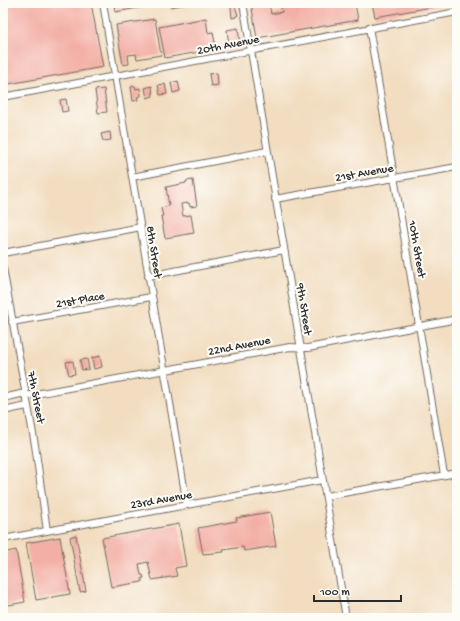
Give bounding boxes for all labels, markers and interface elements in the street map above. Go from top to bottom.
street label: 20th Avenue [196,33,261,59]
street label: 21st Avenue [334,162,395,186]
street label: 10th Street [404,219,428,280]
street label: 8th Street [142,225,164,281]
street label: 9th Street [292,281,314,337]
street label: 21st Place [55,290,107,312]
street label: 22nd Avenue [207,334,273,360]
street label: 7th Street [23,369,47,426]
street label: 23rd Avenue [129,489,194,513]
scale bar [314,577,401,603]
text: 100 m [319,586,350,600]

